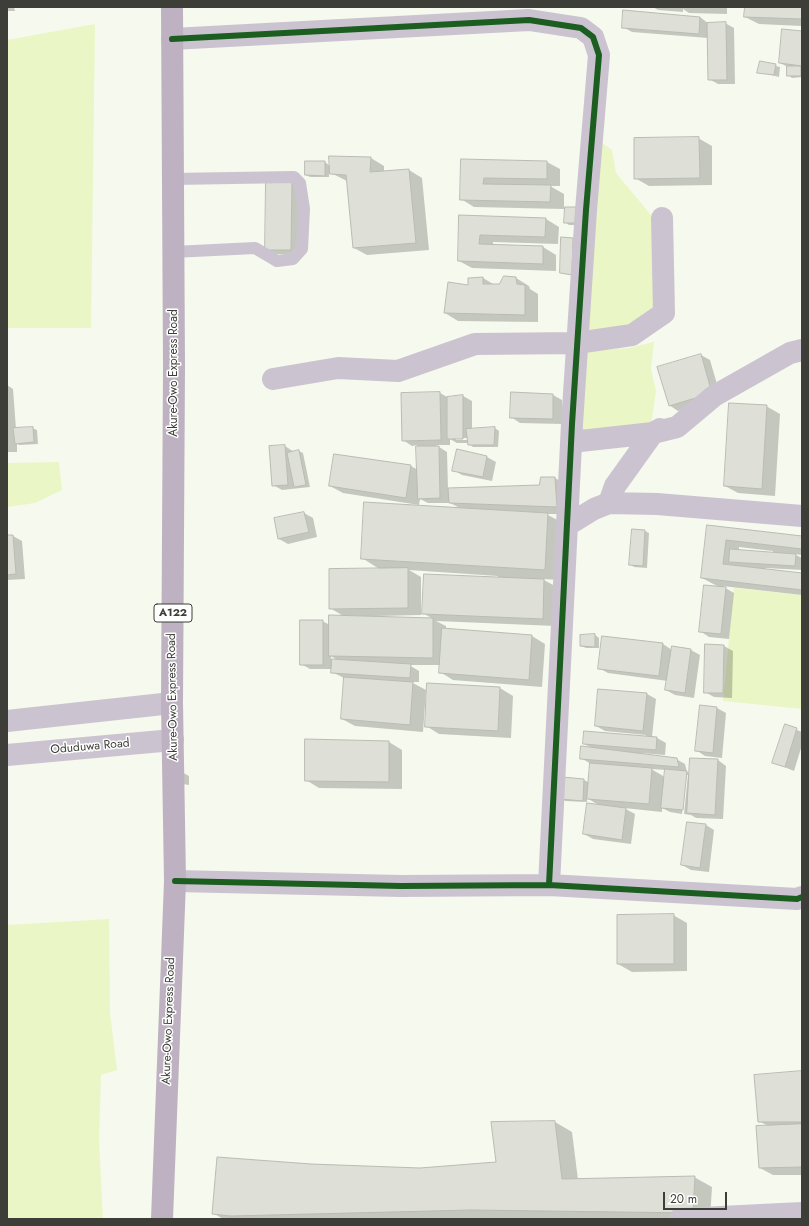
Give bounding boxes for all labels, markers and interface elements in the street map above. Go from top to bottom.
street label: Akure-Owo Express Road [167,309,181,437]
road number: A122 [154,604,192,622]
street label: Akure-Owo Express Road [165,633,181,761]
street label: Oduduwa Road [50,736,130,758]
street label: Akure-Owo Express Road [160,957,178,1085]
scale bar [665,1184,729,1210]
text: 20 m [670,1190,697,1208]

